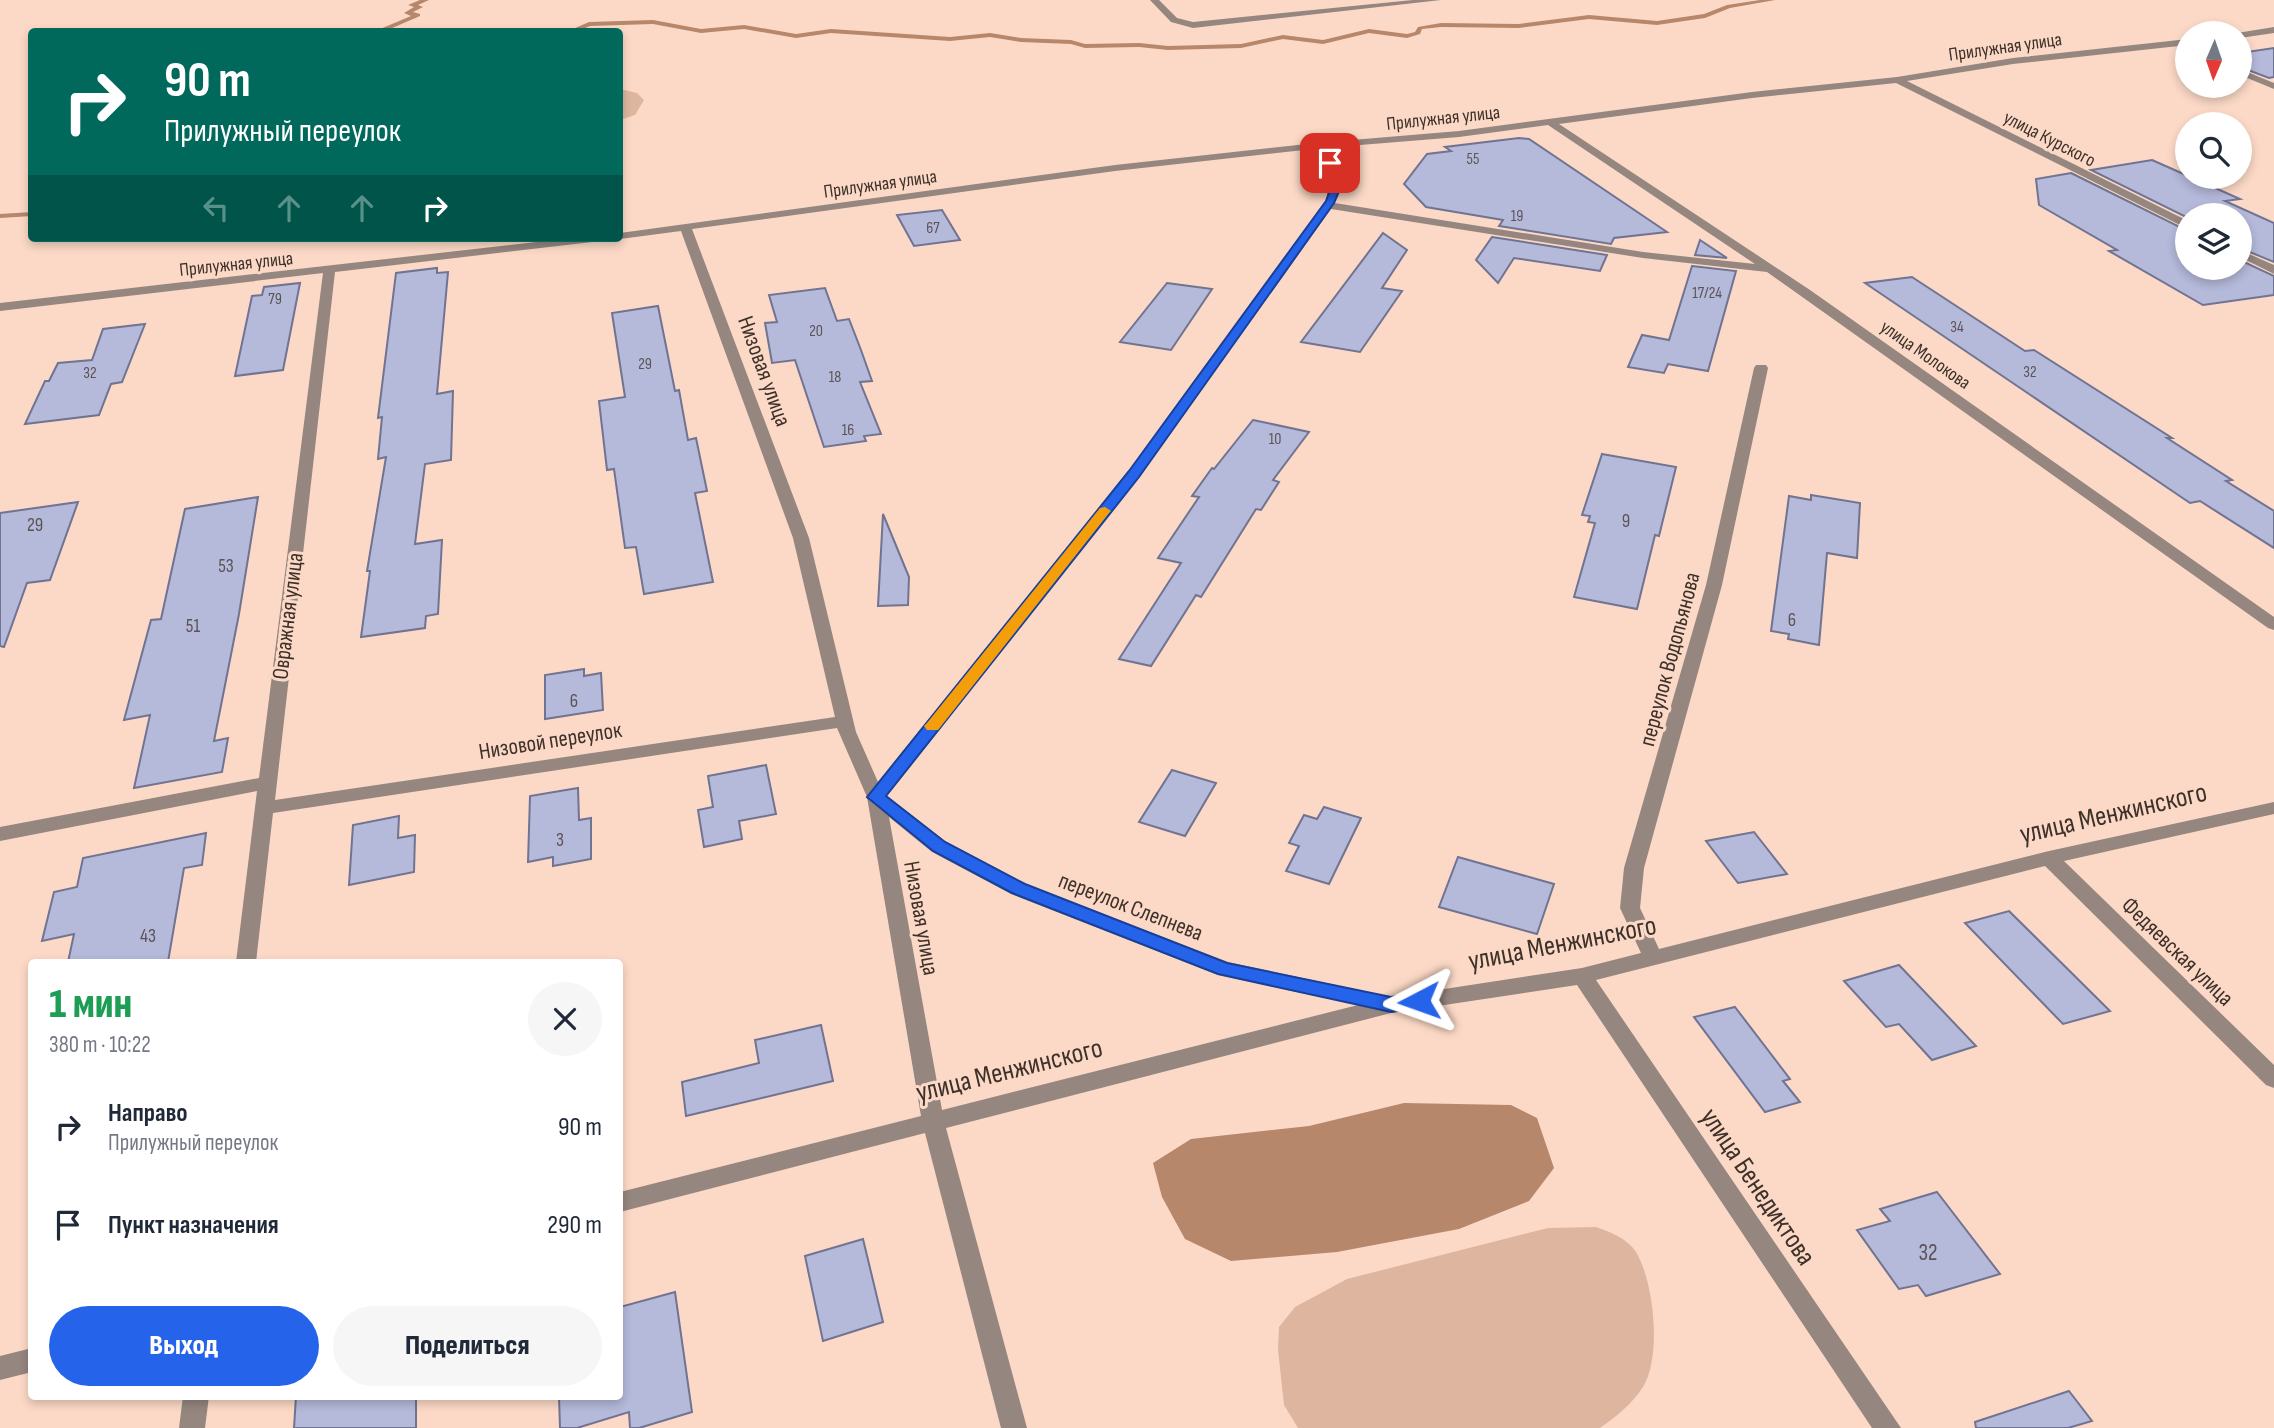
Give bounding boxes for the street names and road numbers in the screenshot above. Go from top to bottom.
street label: Прилужная улица [1947,28,2063,67]
street label: Прилужная улица [1385,101,1501,136]
street label: улица Курского [2000,106,2099,172]
street label: Прилужная улица [822,165,938,204]
street label: Прилужная улица [178,247,294,282]
street label: Низовая улица [731,312,797,430]
street label: улица Молокова [1876,316,1975,395]
street label: Овражная улица [266,551,310,681]
street label: переулок Водопьянова [1633,569,1707,749]
street label: Низовой переулок [477,716,624,766]
street label: улица Менжинского [2017,776,2210,851]
street label: Низовая улица [897,859,945,977]
street label: переулок Слепнева [1054,867,1207,947]
street label: Федяевская улица [2115,891,2239,1012]
street label: улица Менжинского [1465,909,1659,978]
street label: улица Менжинского [913,1031,1106,1110]
street label: улица Бенедиктова [1693,1102,1823,1272]

